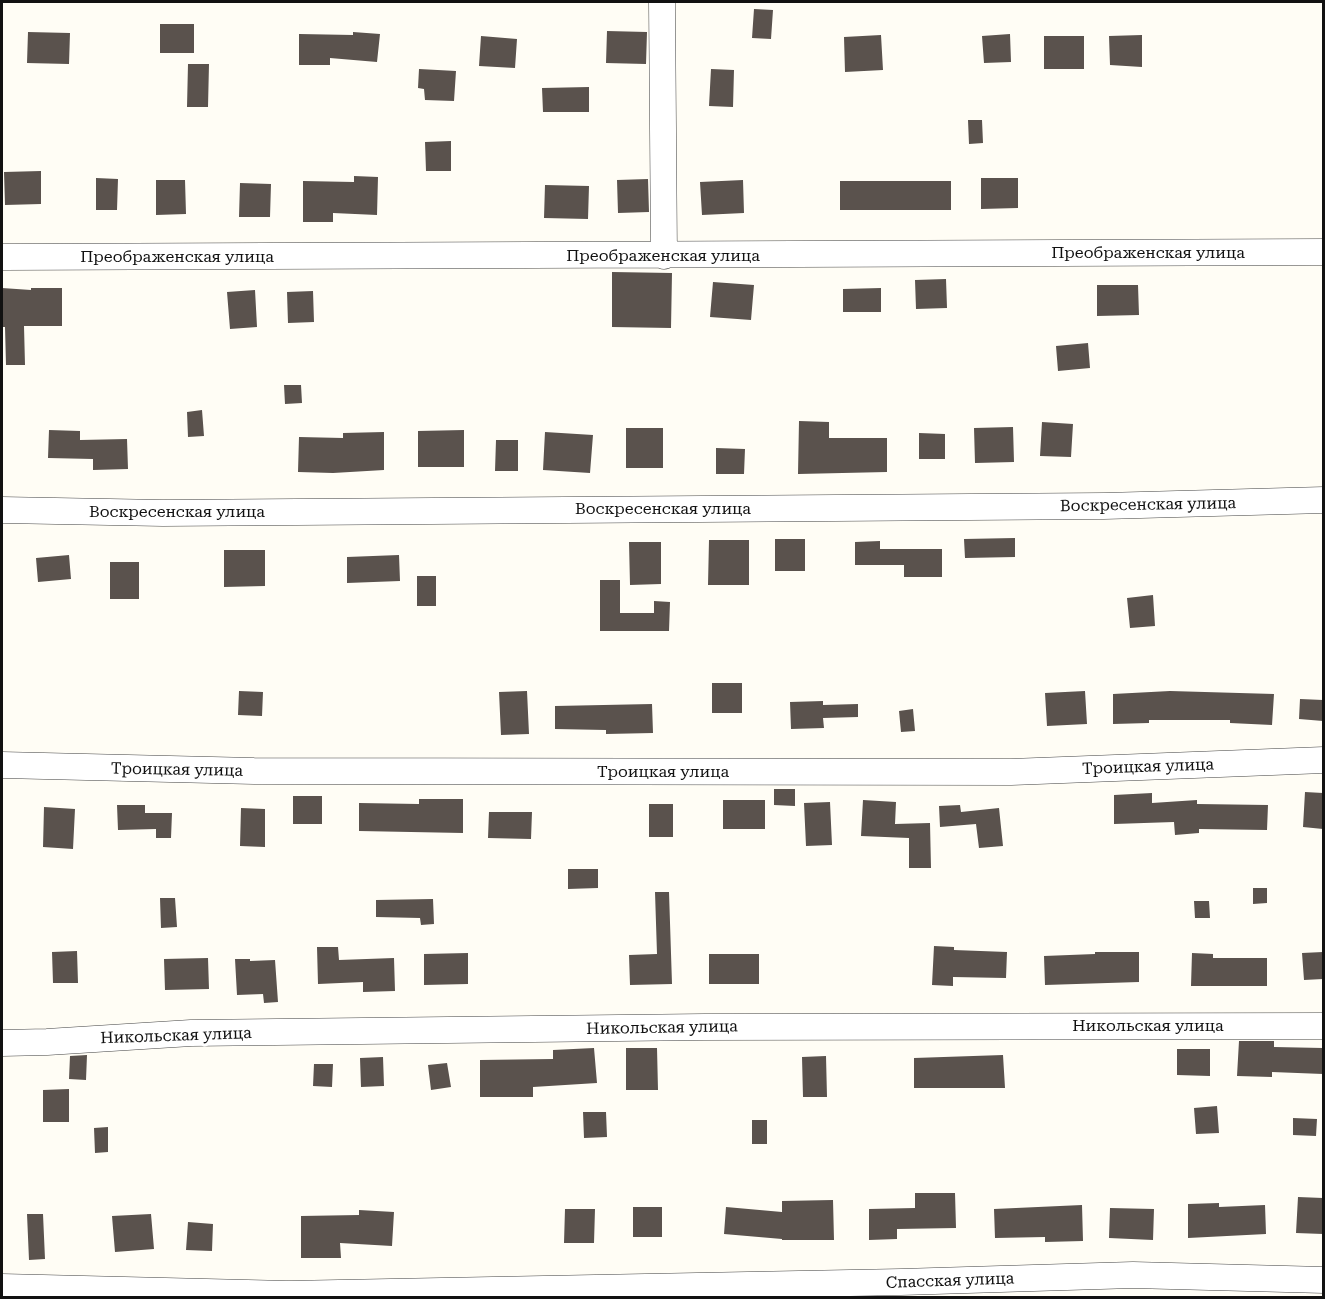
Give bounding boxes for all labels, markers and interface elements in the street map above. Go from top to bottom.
street label: Преображенская улица [1051,243,1245,263]
street label: Преображенская улица [566,246,760,266]
street label: Преображенская улица [80,247,274,267]
street label: Воскресенская улица [1060,494,1236,516]
street label: Воскресенская улица [575,499,751,519]
street label: Воскресенская улица [89,502,265,522]
street label: Троицкая улица [1082,755,1214,779]
street label: Троицкая улица [111,759,243,781]
street label: Троицкая улица [597,762,729,782]
street label: Никольская улица [1072,1016,1224,1036]
street label: Никольская улица [586,1017,738,1039]
street label: Никольская улица [100,1024,252,1048]
street label: Спасская улица [885,1269,1015,1293]

